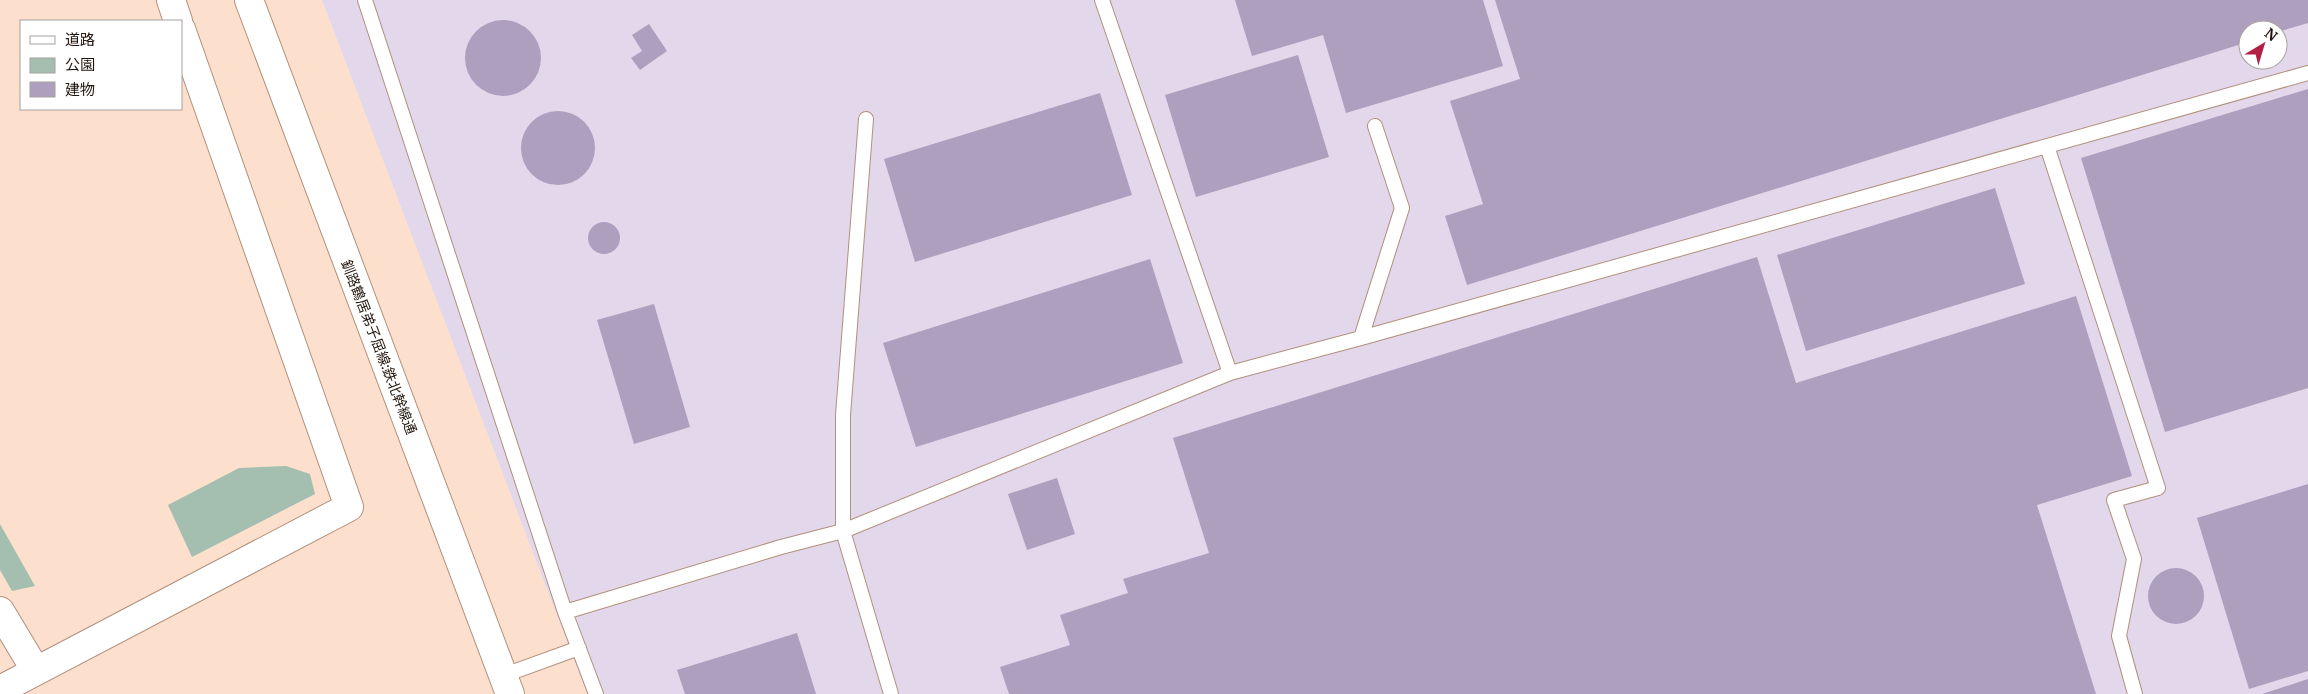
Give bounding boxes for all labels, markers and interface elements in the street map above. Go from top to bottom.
legend [20,20,182,110]
north arrow [2238,20,2288,70]
text: N [2261,24,2281,45]
text: 道路 [65,30,95,49]
text: 公園 [65,55,95,74]
text: 建物 [65,80,95,99]
street label: 釧路鶴居弟子屈線:鉄北幹線通 [337,257,421,437]

